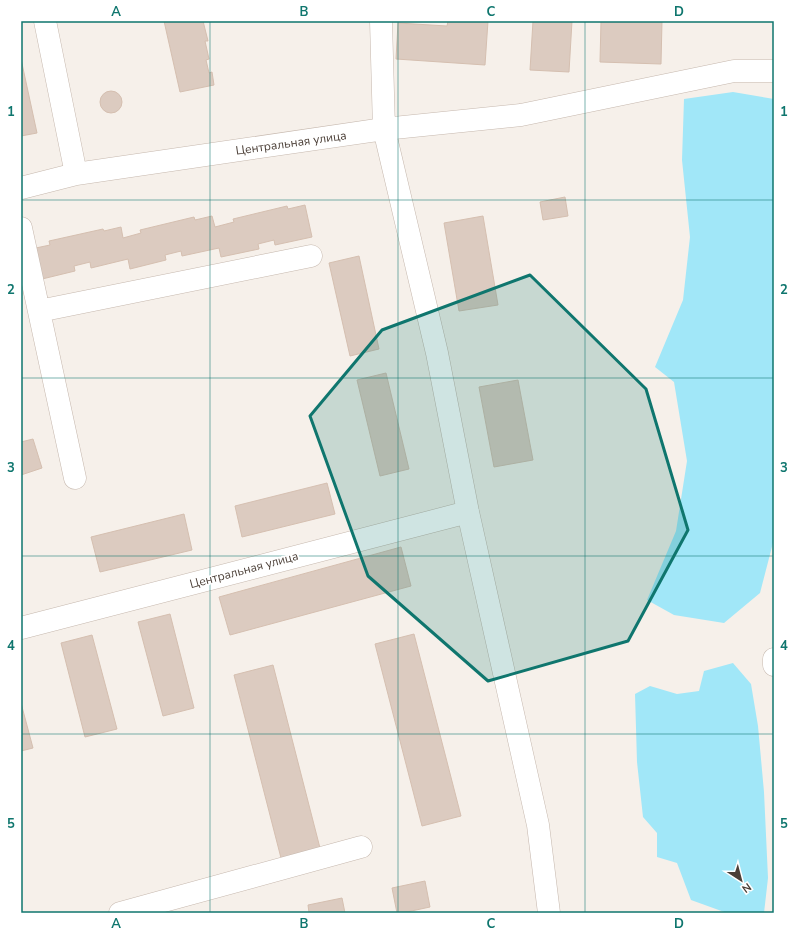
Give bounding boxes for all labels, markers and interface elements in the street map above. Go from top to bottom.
text: A [111,3,121,21]
text: B [300,3,309,21]
text: C [487,3,496,21]
text: D [674,3,684,21]
text: 1 [7,103,15,121]
text: 1 [780,103,788,121]
street label: Центральная улица [235,127,347,159]
text: 2 [7,281,15,299]
text: 2 [780,281,788,299]
text: 3 [7,459,15,477]
text: 3 [780,459,788,477]
street label: Центральная улица [188,548,300,592]
text: 4 [7,637,15,655]
text: 4 [780,637,788,655]
text: 5 [7,815,15,833]
text: 5 [780,815,788,833]
north arrow [721,860,761,900]
text: N [739,879,754,896]
text: A [111,915,121,933]
text: B [300,915,309,933]
text: C [487,915,496,933]
text: D [674,915,684,933]

